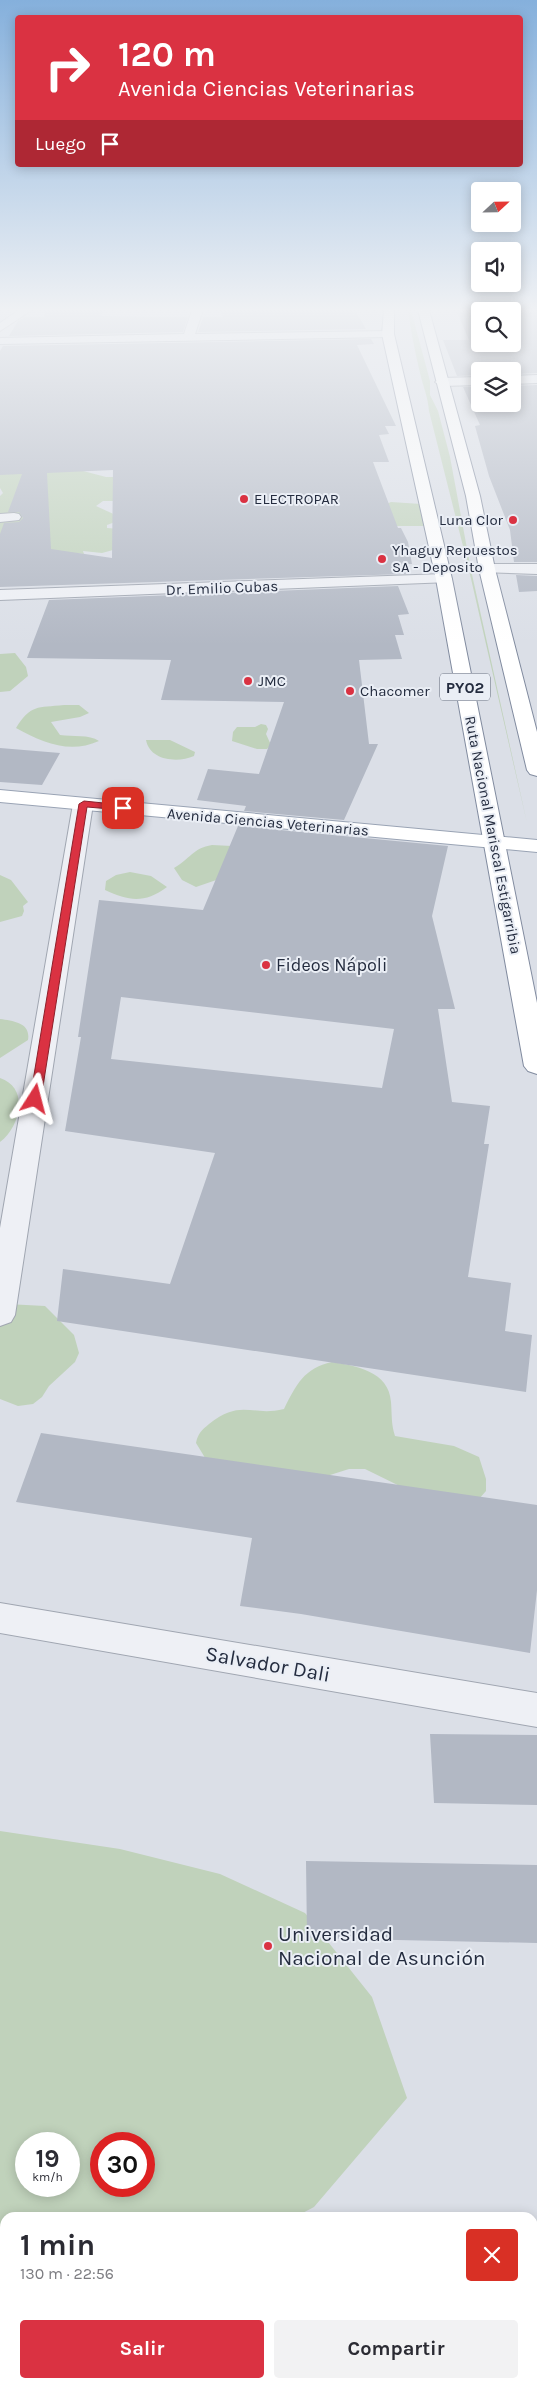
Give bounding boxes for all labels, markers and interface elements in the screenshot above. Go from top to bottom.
text: 120 m [118,34,216,75]
icon: right [35,35,100,100]
text: Avenida Ciencias Veterinarias [118,76,415,102]
icon: arrive [96,130,124,158]
text: Luego [35,133,86,155]
north arrow [471,182,521,232]
map controls [471,182,521,412]
button: sound [471,242,521,292]
button: search [471,302,521,352]
button: layers [471,362,521,412]
place label: ELECTROPAR [254,490,339,508]
marker: ELECTROPAR [238,493,250,505]
place label: Luna Clor [439,511,504,529]
marker: Luna Clor [507,514,519,526]
place label: Yhaguy Repuestos SA - Deposito [392,541,518,576]
marker: Yhaguy Repuestos SA - Deposito [376,553,388,565]
street label: Dr. Emilio Cubas [166,577,278,599]
place label: JMC [258,672,286,690]
road number: PY02 [440,674,490,700]
marker: JMC [242,675,254,687]
place label: Chacomer [360,682,430,700]
marker: Chacomer [344,685,356,697]
street label: Ruta Nacional Mariscal Estigarribia [461,714,525,956]
pin [102,787,144,829]
icon: arrive [109,794,137,822]
street label: Avenida Ciencias Veterinarias [166,804,370,840]
place label: Fideos Nápoli [276,954,387,976]
marker: Fideos Nápoli [260,959,272,971]
position arrow [8,1072,60,1124]
street label: Salvador Dali [204,1641,332,1687]
place label: Universidad Nacional de Asunción [278,1922,486,1970]
marker: Universidad Nacional de Asunción [262,1940,274,1952]
speed limit sign: 30 [90,2132,155,2197]
text: 19 [35,2144,60,2173]
text: km/h [32,2170,63,2184]
text: 1 min [20,2227,95,2263]
button: close [466,2229,518,2281]
text: 130 m · 22:56 [20,2264,114,2283]
button: Salir [20,2320,264,2378]
button: Compartir [274,2320,518,2378]

